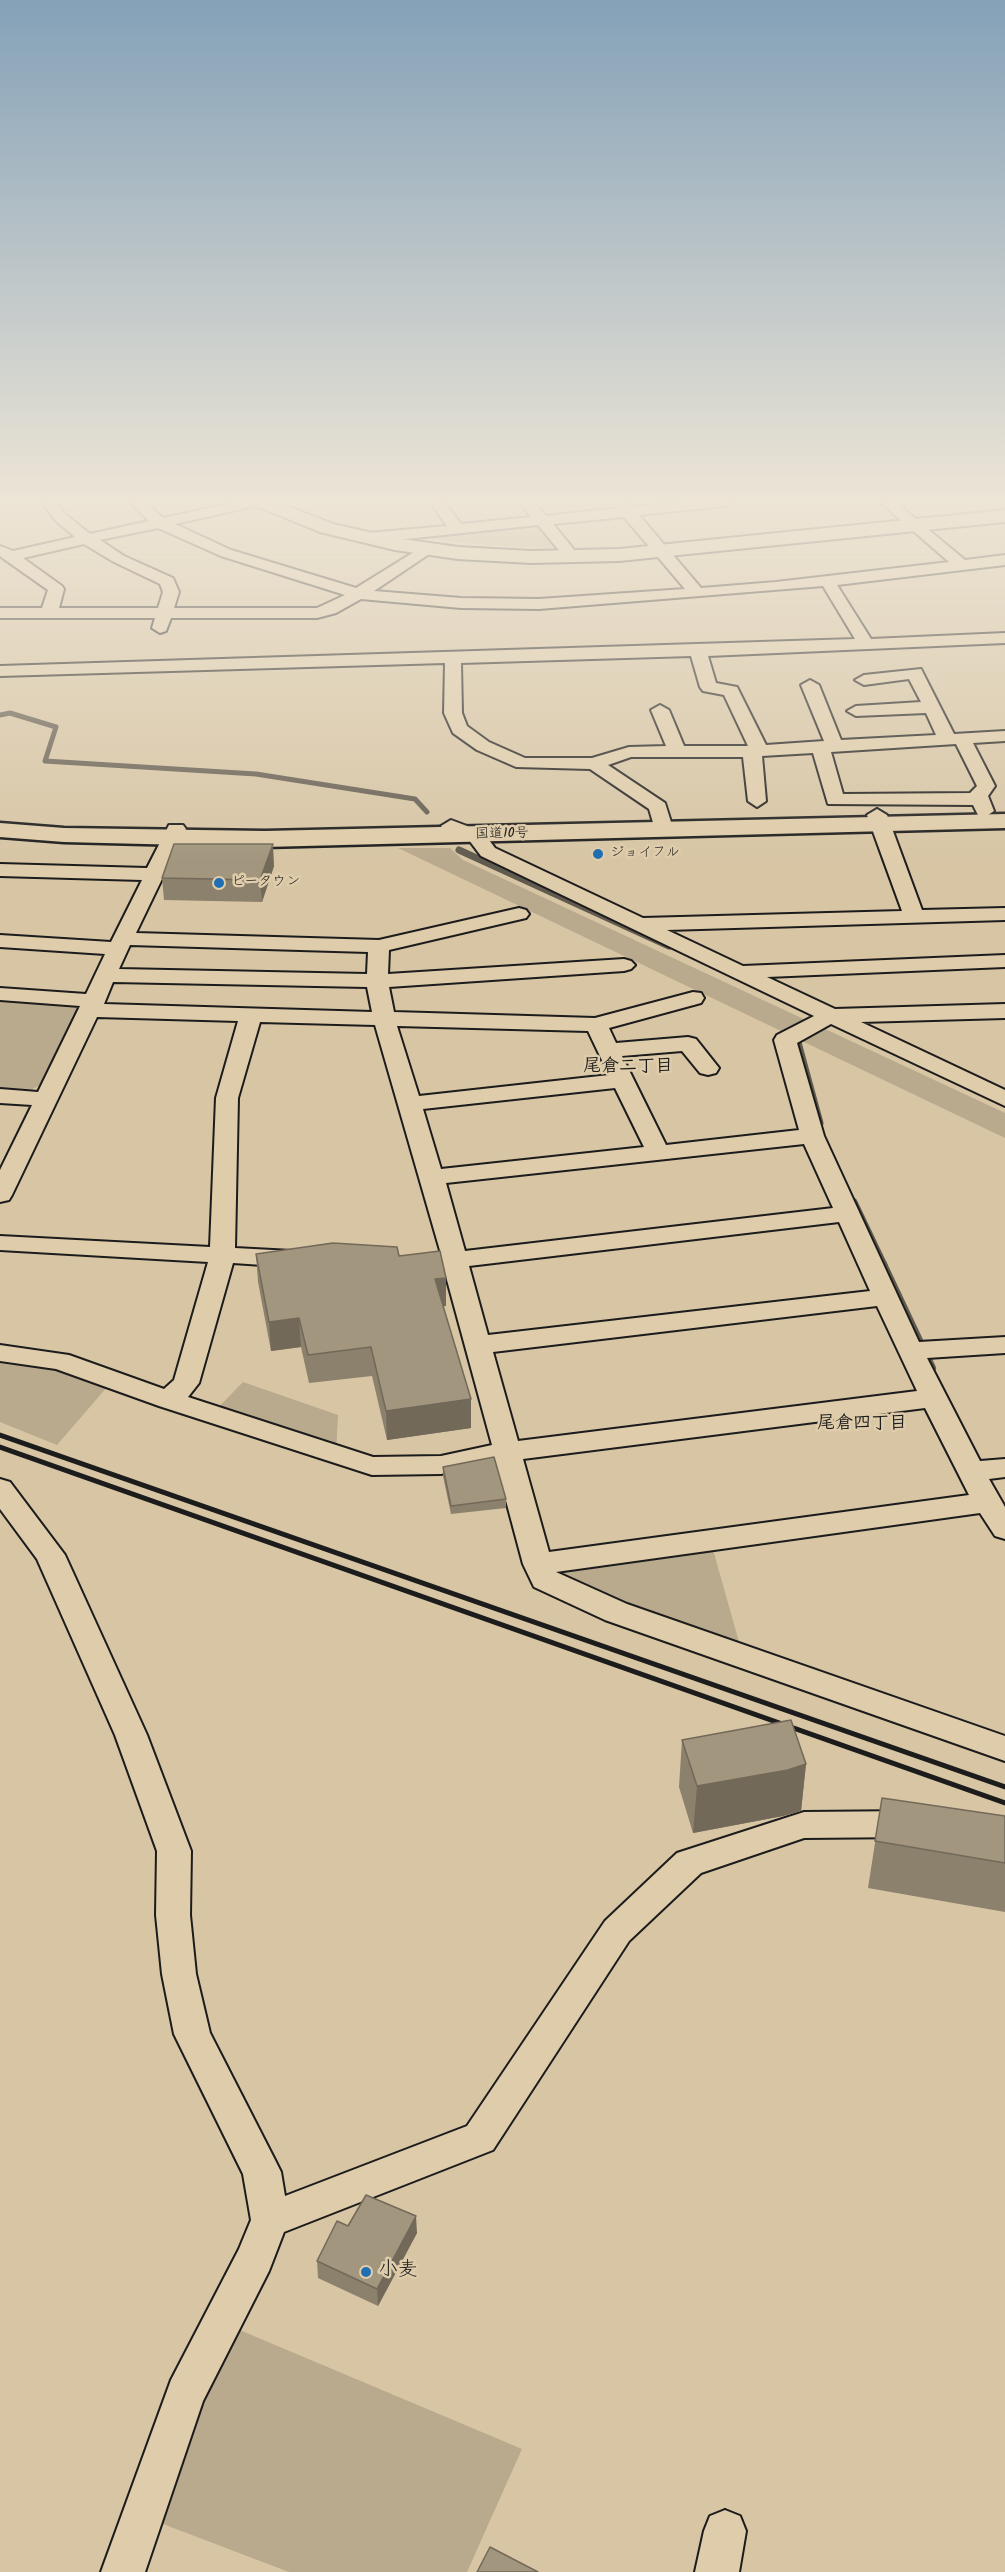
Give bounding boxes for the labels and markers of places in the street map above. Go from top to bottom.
place label: ジョイフル [610,846,680,862]
marker: ジョイフル [591,847,605,861]
place label: ピータウン [231,875,300,891]
marker: ピータウン [212,876,226,890]
place label: 小麦 [378,2260,418,2284]
marker: 小麦 [359,2265,373,2279]

